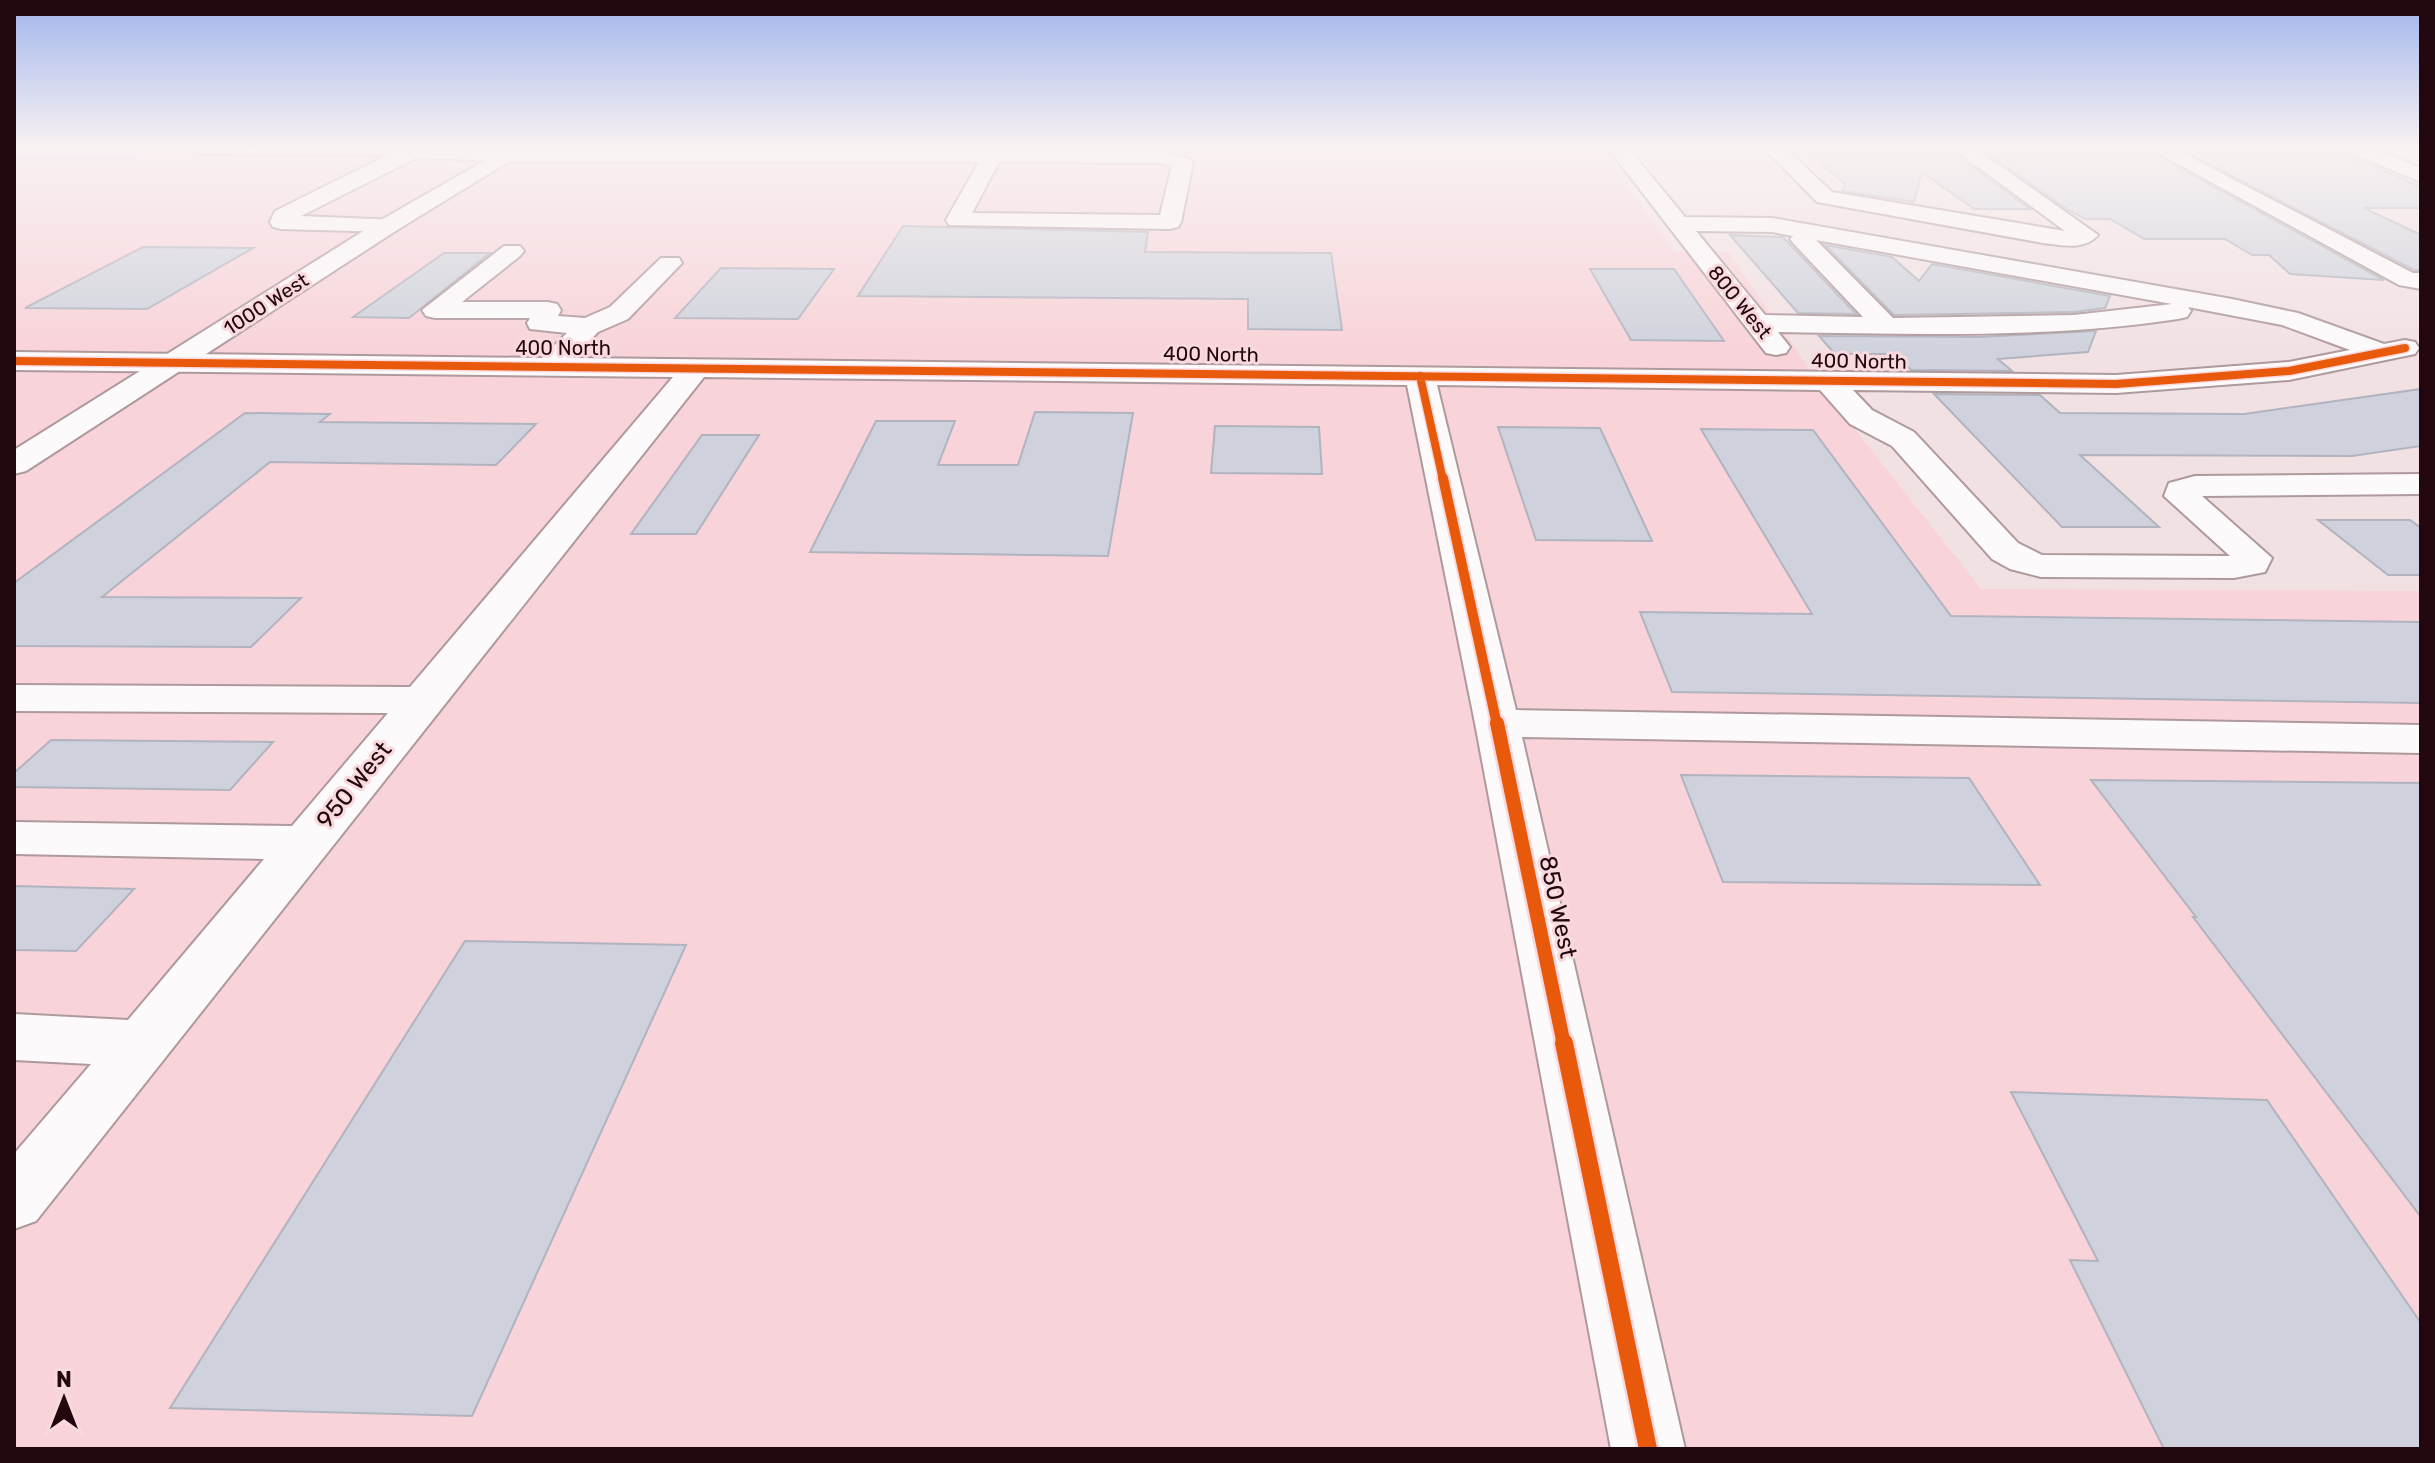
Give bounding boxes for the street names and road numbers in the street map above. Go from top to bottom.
street label: 800 West [1703,260,1777,344]
street label: 1000 West [219,268,313,340]
street label: 400 North [515,336,611,360]
street label: 400 North [1163,341,1259,367]
street label: 400 North [1811,348,1907,374]
street label: 950 West [311,736,397,834]
street label: 850 West [1533,853,1583,961]

